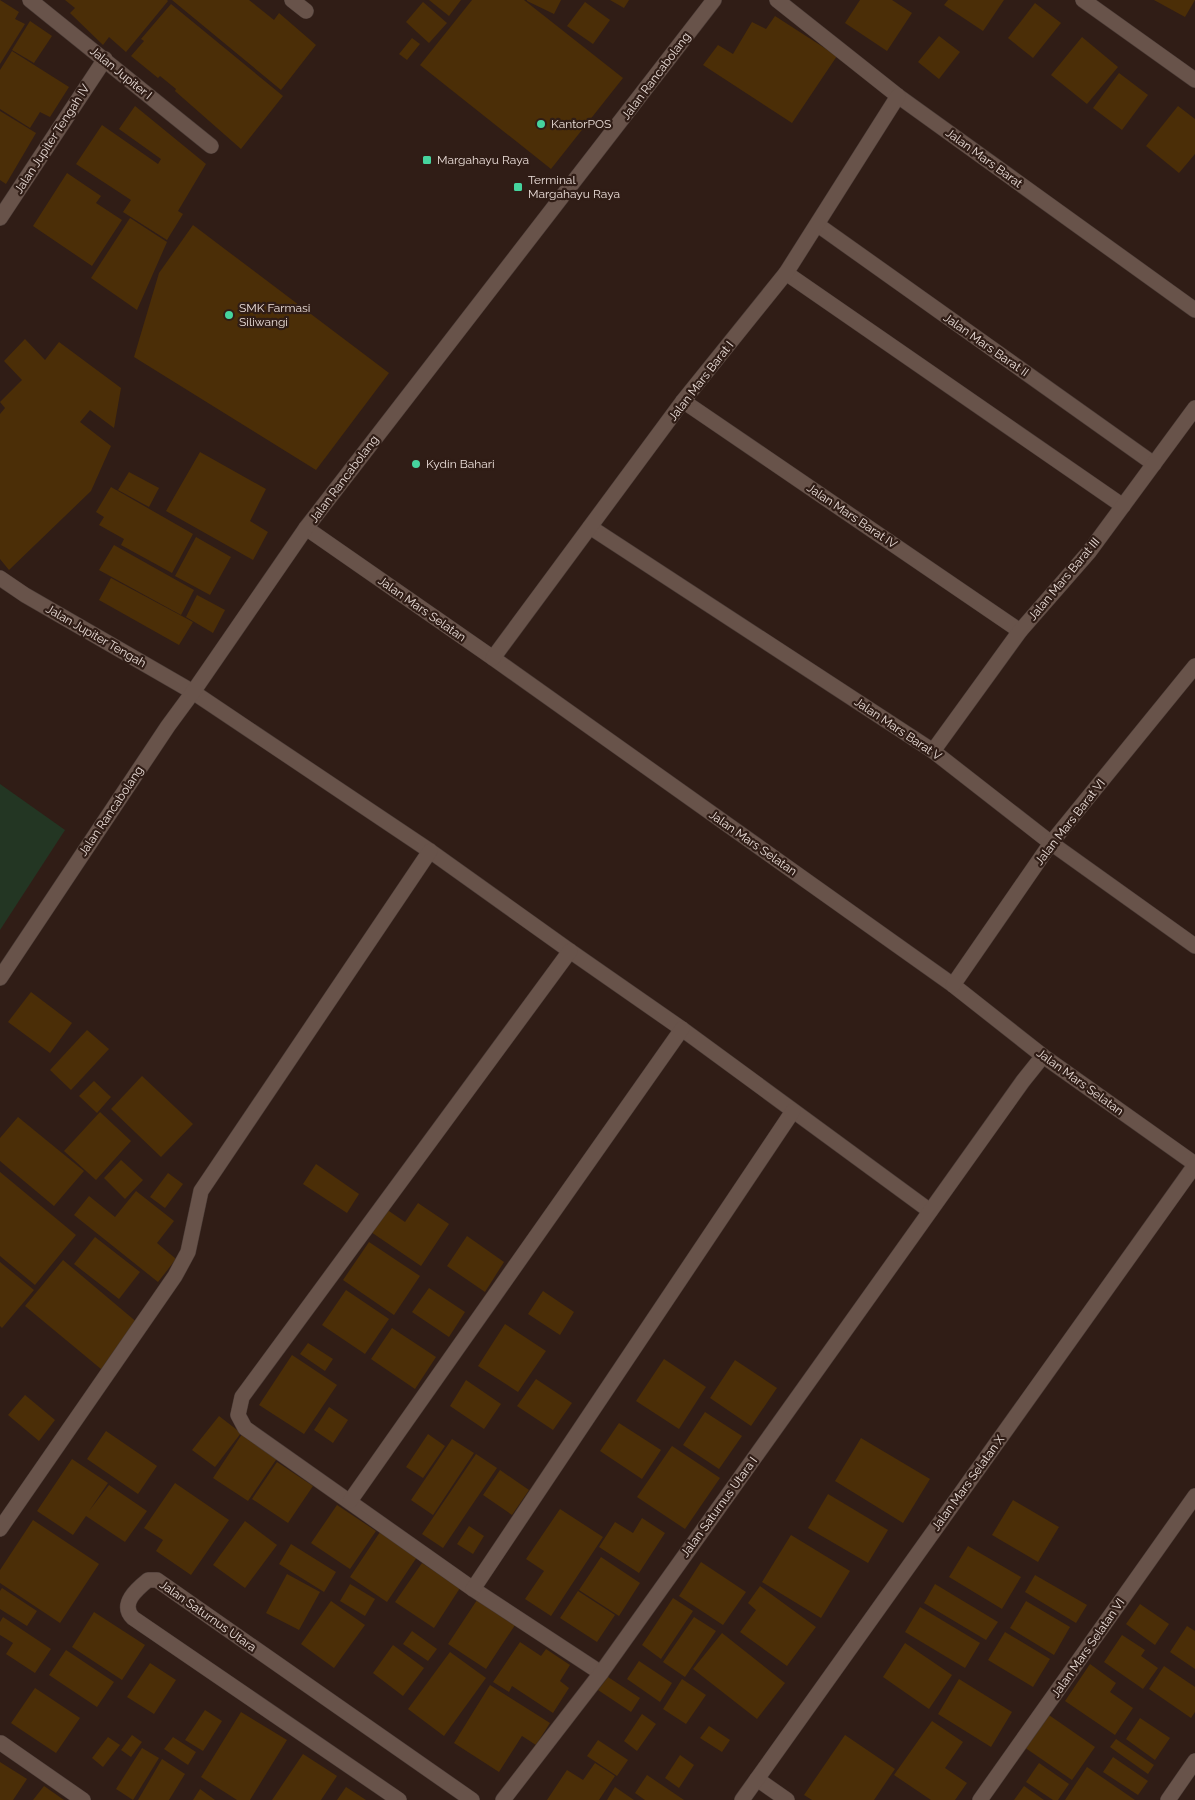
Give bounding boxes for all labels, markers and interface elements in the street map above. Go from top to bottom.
street label: Jalan Rancabolang [619,30,693,122]
street label: Jalan Jupiter I [87,44,155,102]
street label: Jalan Jupiter Tengah IV [11,82,93,196]
place label: KantorPOS [551,117,611,131]
marker: KantorPOS [535,118,547,130]
street label: Jalan Mars Barat [943,125,1025,191]
place label: Margahayu Raya [437,153,529,167]
marker: Margahayu Raya [421,154,433,166]
place label: Terminal Margahayu Raya [528,173,620,201]
marker: Terminal Margahayu Raya [512,181,524,193]
place label: SMK Farmasi Siliwangi [239,301,310,329]
marker: SMK Farmasi Siliwangi [223,309,235,321]
street label: Jalan Mars Barat II [941,310,1031,380]
street label: Jalan Mars Barat I [665,338,737,424]
street label: Jalan Rancabolang [307,433,381,525]
place label: Kydin Bahari [426,457,495,471]
marker: Kydin Bahari [410,458,422,470]
street label: Jalan Mars Barat IV [804,481,900,551]
street label: Jalan Mars Barat III [1025,535,1103,623]
street label: Jalan Mars Selatan [375,573,469,645]
street label: Jalan Jupiter Tengah [43,602,149,670]
street label: Jalan Mars Barat V [852,695,944,763]
street label: Jalan Rancabolang [76,763,146,859]
street label: Jalan Mars Barat VI [1032,776,1108,868]
street label: Jalan Mars Selatan [706,807,800,879]
street label: Jalan Mars Selatan [1034,1046,1126,1118]
street label: Jalan Mars Selatan X [929,1432,1007,1533]
street label: Jalan Saturnus Utara I [678,1454,760,1560]
street label: Jalan Saturnus Utara [157,1577,259,1655]
street label: Jalan Mars Selatan VI [1049,1596,1127,1700]

